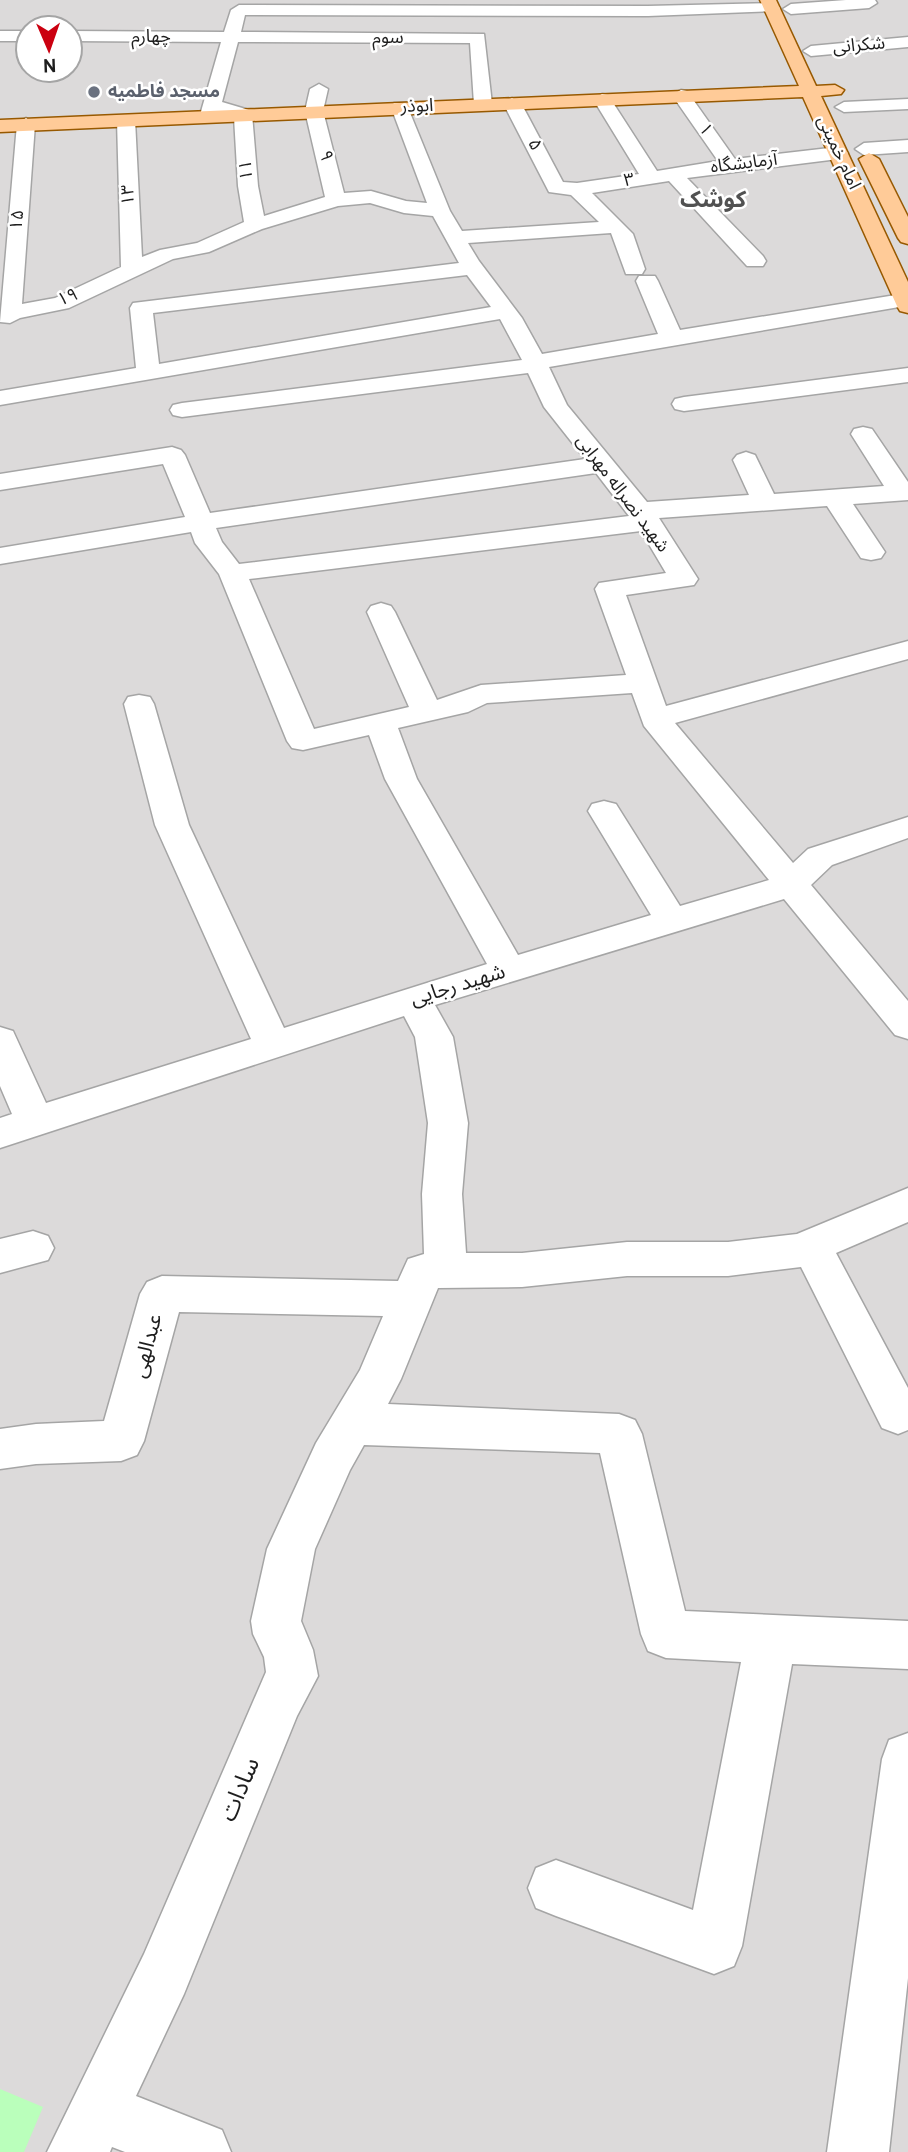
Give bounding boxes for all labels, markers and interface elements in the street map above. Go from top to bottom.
north arrow [14,14,84,84]
street label: چهارم [131,26,171,50]
street label: سوم [372,27,404,51]
street label: شکرانی [832,32,886,60]
text: N [42,52,57,76]
place label: مسجد فاطمیه [108,81,220,104]
marker: مسجد فاطمیه [86,84,102,100]
street label: ابوذر [399,95,434,119]
street label: امام خمینی [810,112,865,194]
street label: ۱ [693,119,717,141]
street label: ۵ [521,135,547,155]
street label: ۹ [313,148,337,164]
street label: آزمایشگاه [709,148,779,180]
street label: ۱۱ [235,159,259,181]
street label: ۳ [622,169,636,193]
street label: ۱۳ [117,184,141,206]
district label: کوشک [680,187,747,216]
street label: ۱۵ [6,209,30,231]
street label: ۱۹ [54,284,82,312]
street label: شهید نصراله مهرابی [570,430,674,558]
street label: شهید رجایی [407,959,509,1013]
street label: عبدالهی [126,1311,170,1381]
street label: سادات [214,1753,268,1827]

